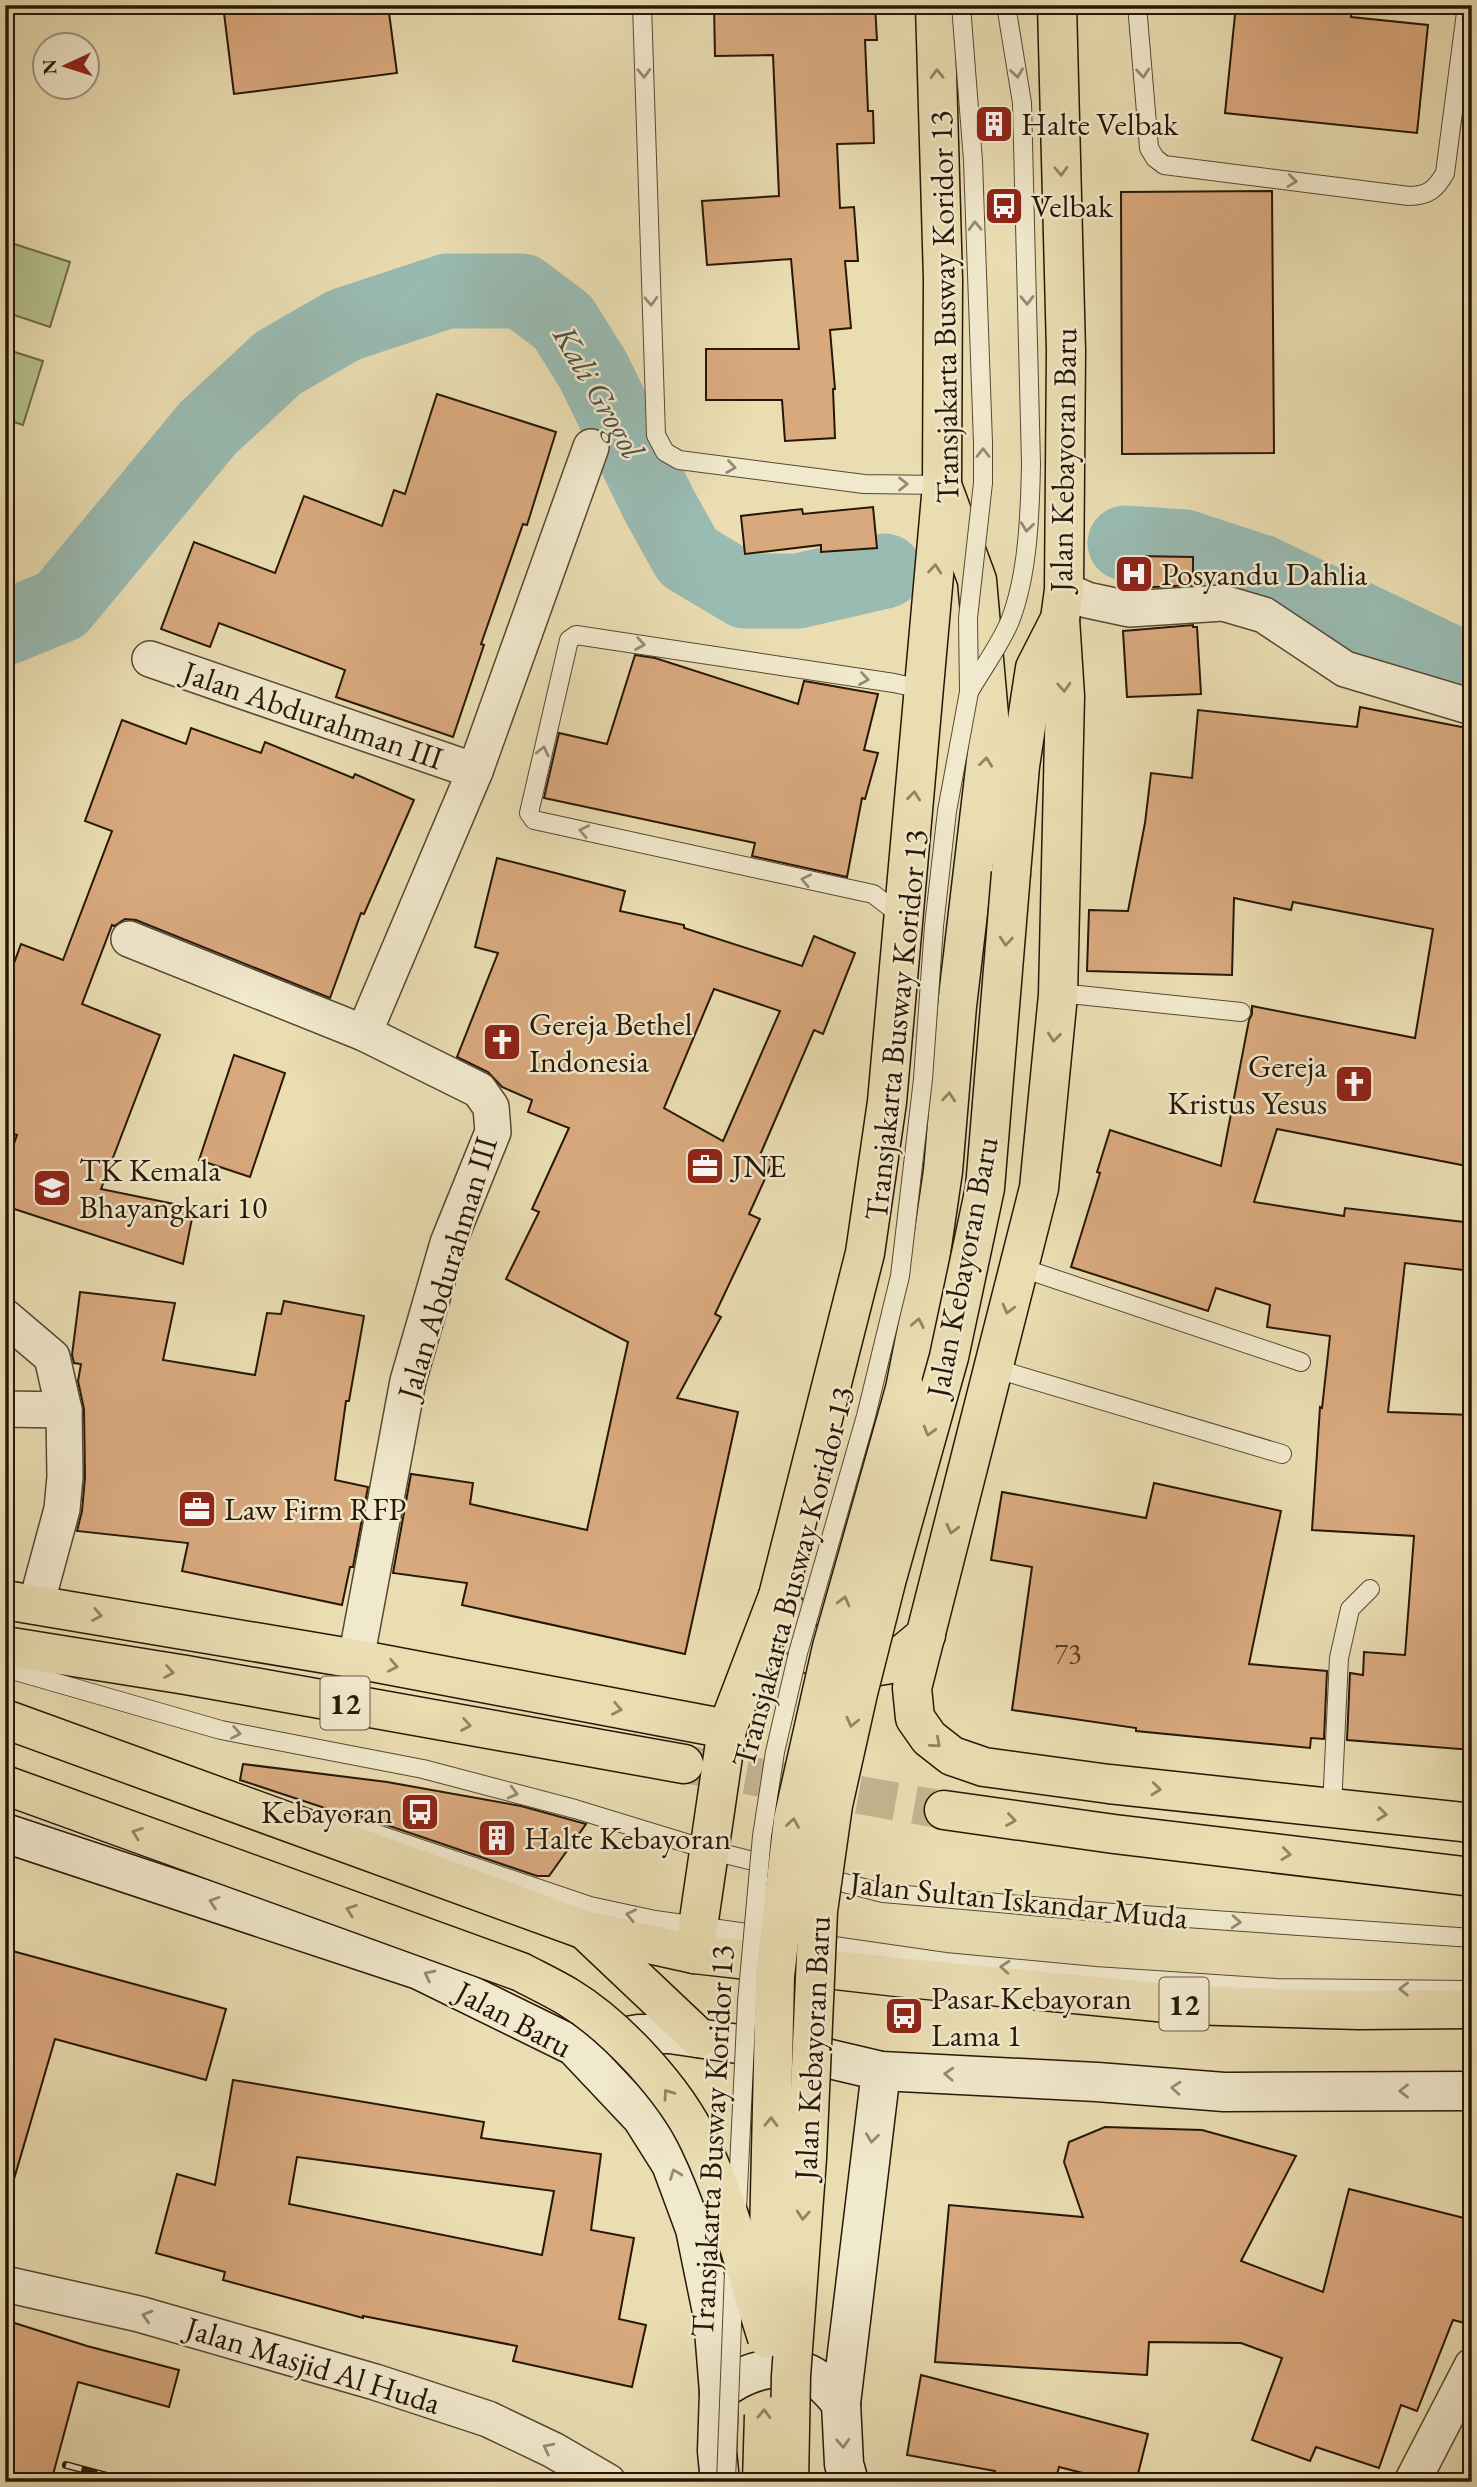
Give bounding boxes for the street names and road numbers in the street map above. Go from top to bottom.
street label: Transjakarta Busway Koridor 13 [920,110,968,504]
street label: Jalan Kebayoran Baru [1040,327,1086,596]
street label: Jalan Abdurahman III [174,650,449,779]
street label: Transjakarta Busway Koridor 13 [855,827,937,1223]
street label: Jalan Abdurahman III [386,1131,507,1407]
street label: Jalan Kebayoran Baru [916,1133,1008,1404]
street label: Transjakarta Busway Koridor 13 [722,1382,864,1772]
road number: 12 [320,1676,370,1730]
street label: Jalan Sultan Iskandar Muda [845,1861,1190,1939]
street label: Jalan Kebayoran Baru [784,1915,840,2184]
street label: Transjakarta Busway Koridor 13 [681,1944,743,2338]
street label: Jalan Baru [446,1969,580,2067]
road number: 12 [1160,1978,1208,2030]
street label: Jalan Masjid Al Huda [178,2305,446,2424]

